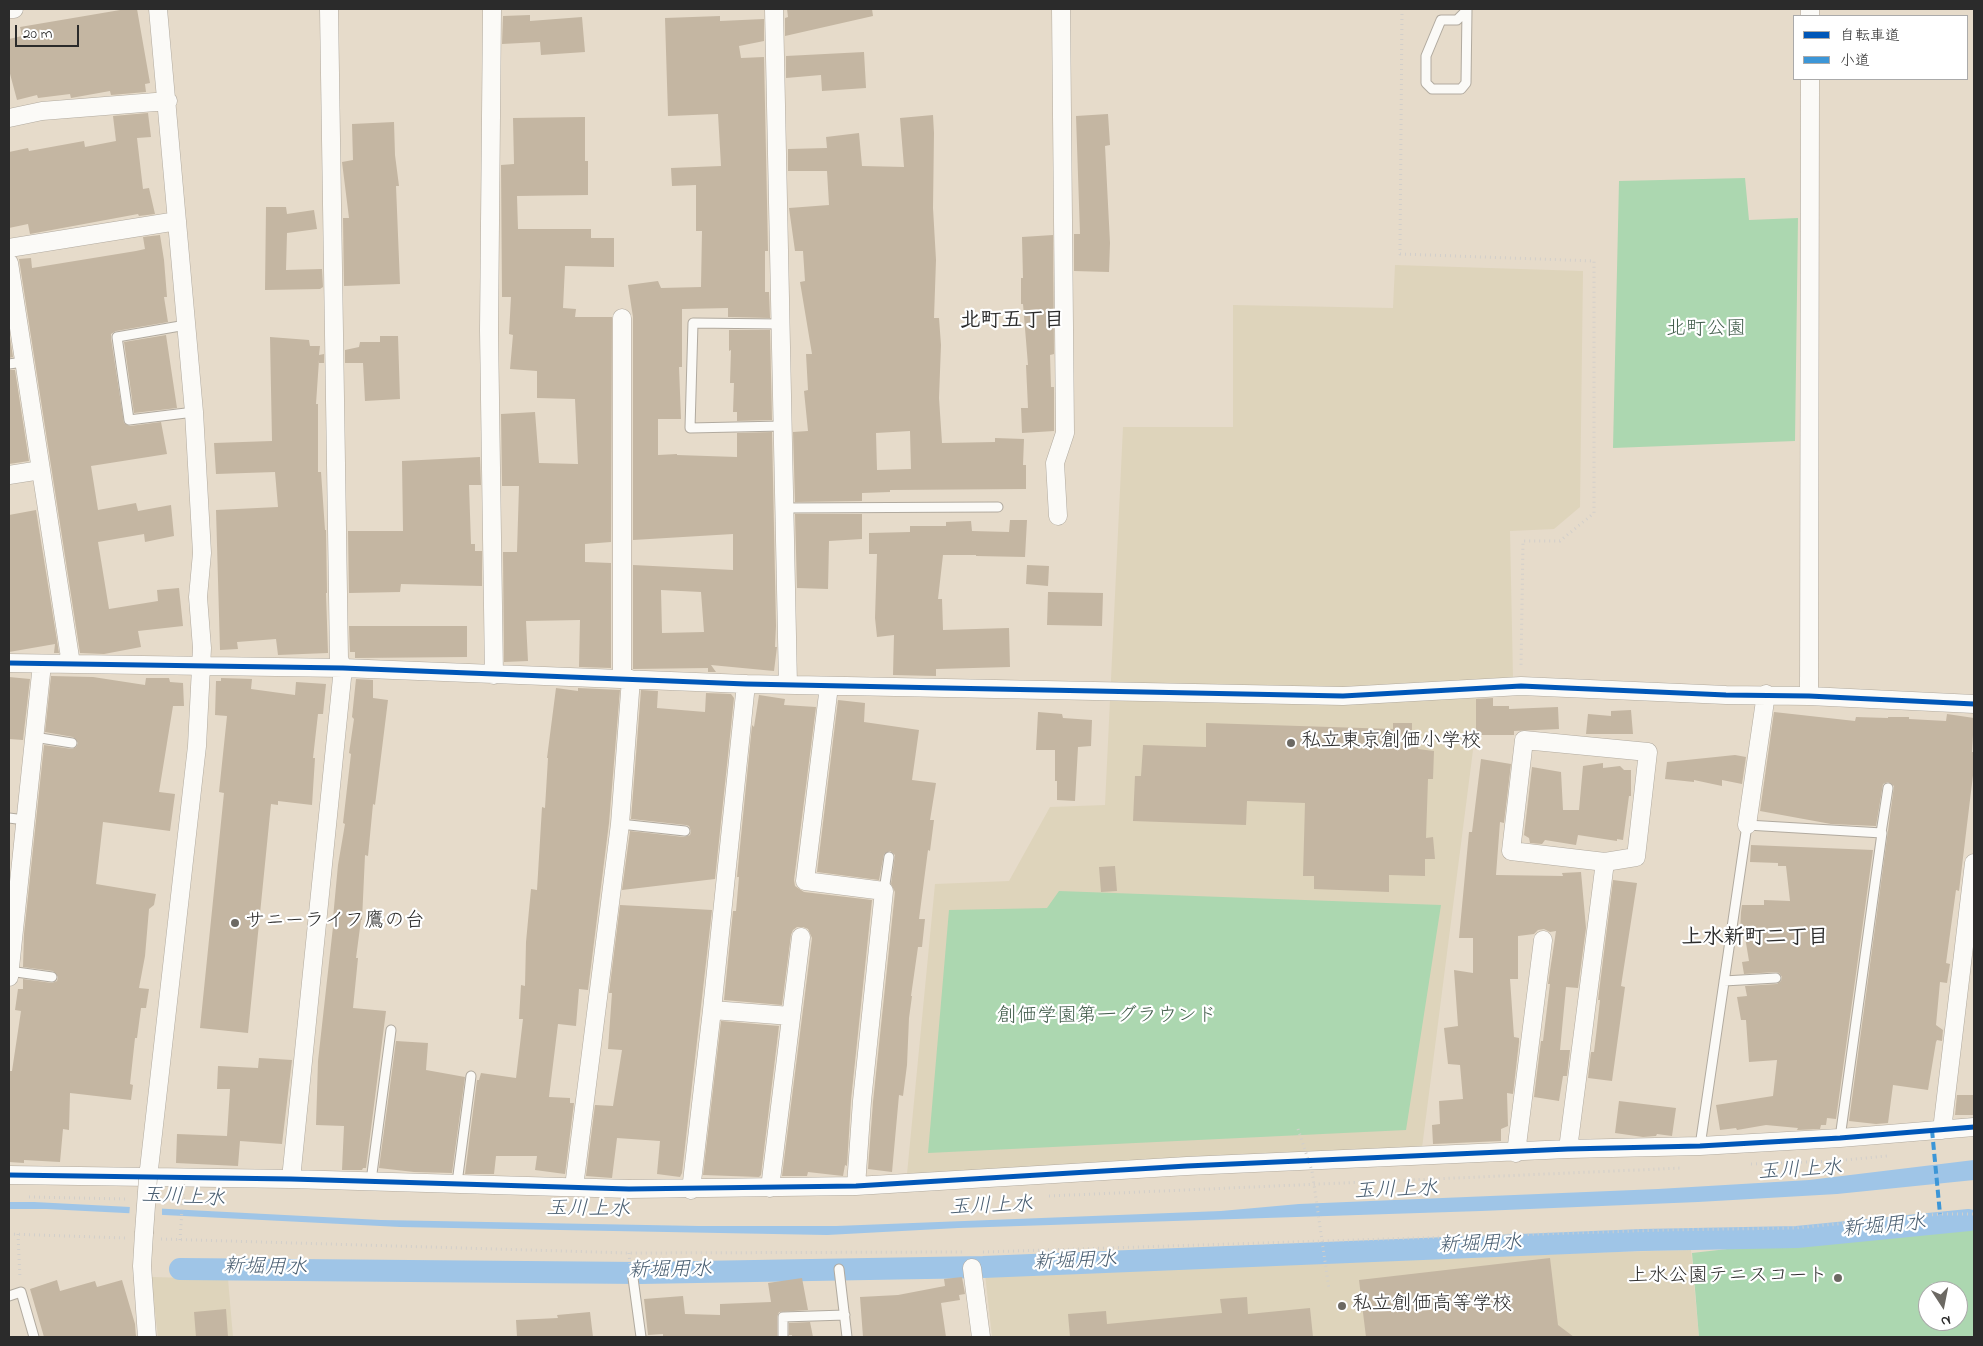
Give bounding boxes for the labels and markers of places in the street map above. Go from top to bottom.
place label: 私立東京創価小学校 [1301,731,1481,755]
marker: 私立東京創価小学校 [1285,737,1297,749]
place label: サニーライフ鷹の台 [245,911,425,935]
marker: サニーライフ鷹の台 [229,917,241,929]
place label: 上水公園テニスコート [1628,1266,1828,1290]
marker: 上水公園テニスコート [1832,1272,1844,1284]
place label: 私立創価高等学校 [1352,1294,1512,1318]
marker: 私立創価高等学校 [1336,1300,1348,1312]

